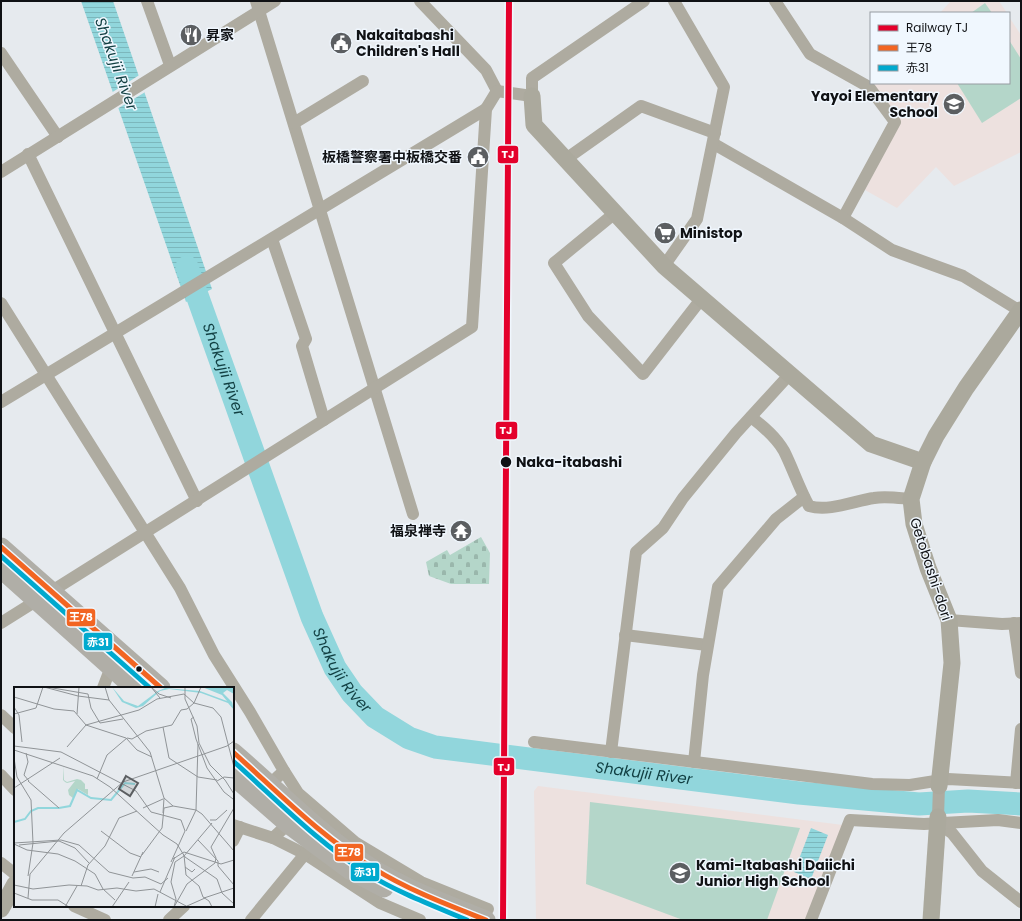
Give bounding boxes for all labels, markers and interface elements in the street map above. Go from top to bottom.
legend [870,12,1010,84]
water label: Shakujii River [90,14,143,114]
text: Railway TJ [906,19,968,36]
restaurant icon: 昇家 [178,22,204,48]
place label: 昇家 [206,25,234,45]
place label: Nakaitabashi Children's Hall [356,25,460,61]
public building icon: Nakaitabashi Children's Hall [328,30,354,56]
text: 王78 [906,39,932,56]
text: 赤31 [906,59,929,76]
place label: Yayoi Elementary School [811,86,938,122]
school or university icon: Yayoi Elementary School [941,91,967,117]
public building icon: 板橋警察署中板橋交番 [465,144,491,170]
line badge: TJ [497,145,519,164]
text: TJ [502,146,514,162]
place label: 板橋警察署中板橋交番 [322,147,462,167]
supermarket icon: Ministop [652,220,678,246]
place label: Ministop [680,223,743,243]
water label: Shakujii River [198,320,251,419]
line badge: TJ [495,421,518,440]
text: TJ [500,422,512,438]
place label: Naka-itabashi [516,452,622,472]
marker: Naka-itabashi [499,455,513,469]
street label: Getobashi-dori [905,515,957,623]
temple icon: 福泉禅寺 [448,518,474,544]
place label: 福泉禅寺 [390,521,446,541]
line badge: 王78 [66,608,96,627]
text: 王78 [69,609,93,625]
water label: Shakujii River [308,624,377,718]
line badge: 赤31 [83,632,113,651]
text: 赤31 [87,634,109,650]
unlabelled marker [134,664,144,674]
inset map [14,687,234,907]
water label: Shakujii River [594,756,694,789]
line badge: TJ [493,757,515,776]
text: TJ [498,759,510,775]
line badge: 王78 [334,843,364,862]
text: 王78 [337,844,361,860]
place label: Kami-Itabashi Daiichi Junior High School [696,855,855,891]
school or university icon: Kami-Itabashi Daiichi Junior High School [667,860,693,886]
line badge: 赤31 [350,862,380,882]
text: 赤31 [354,864,376,880]

